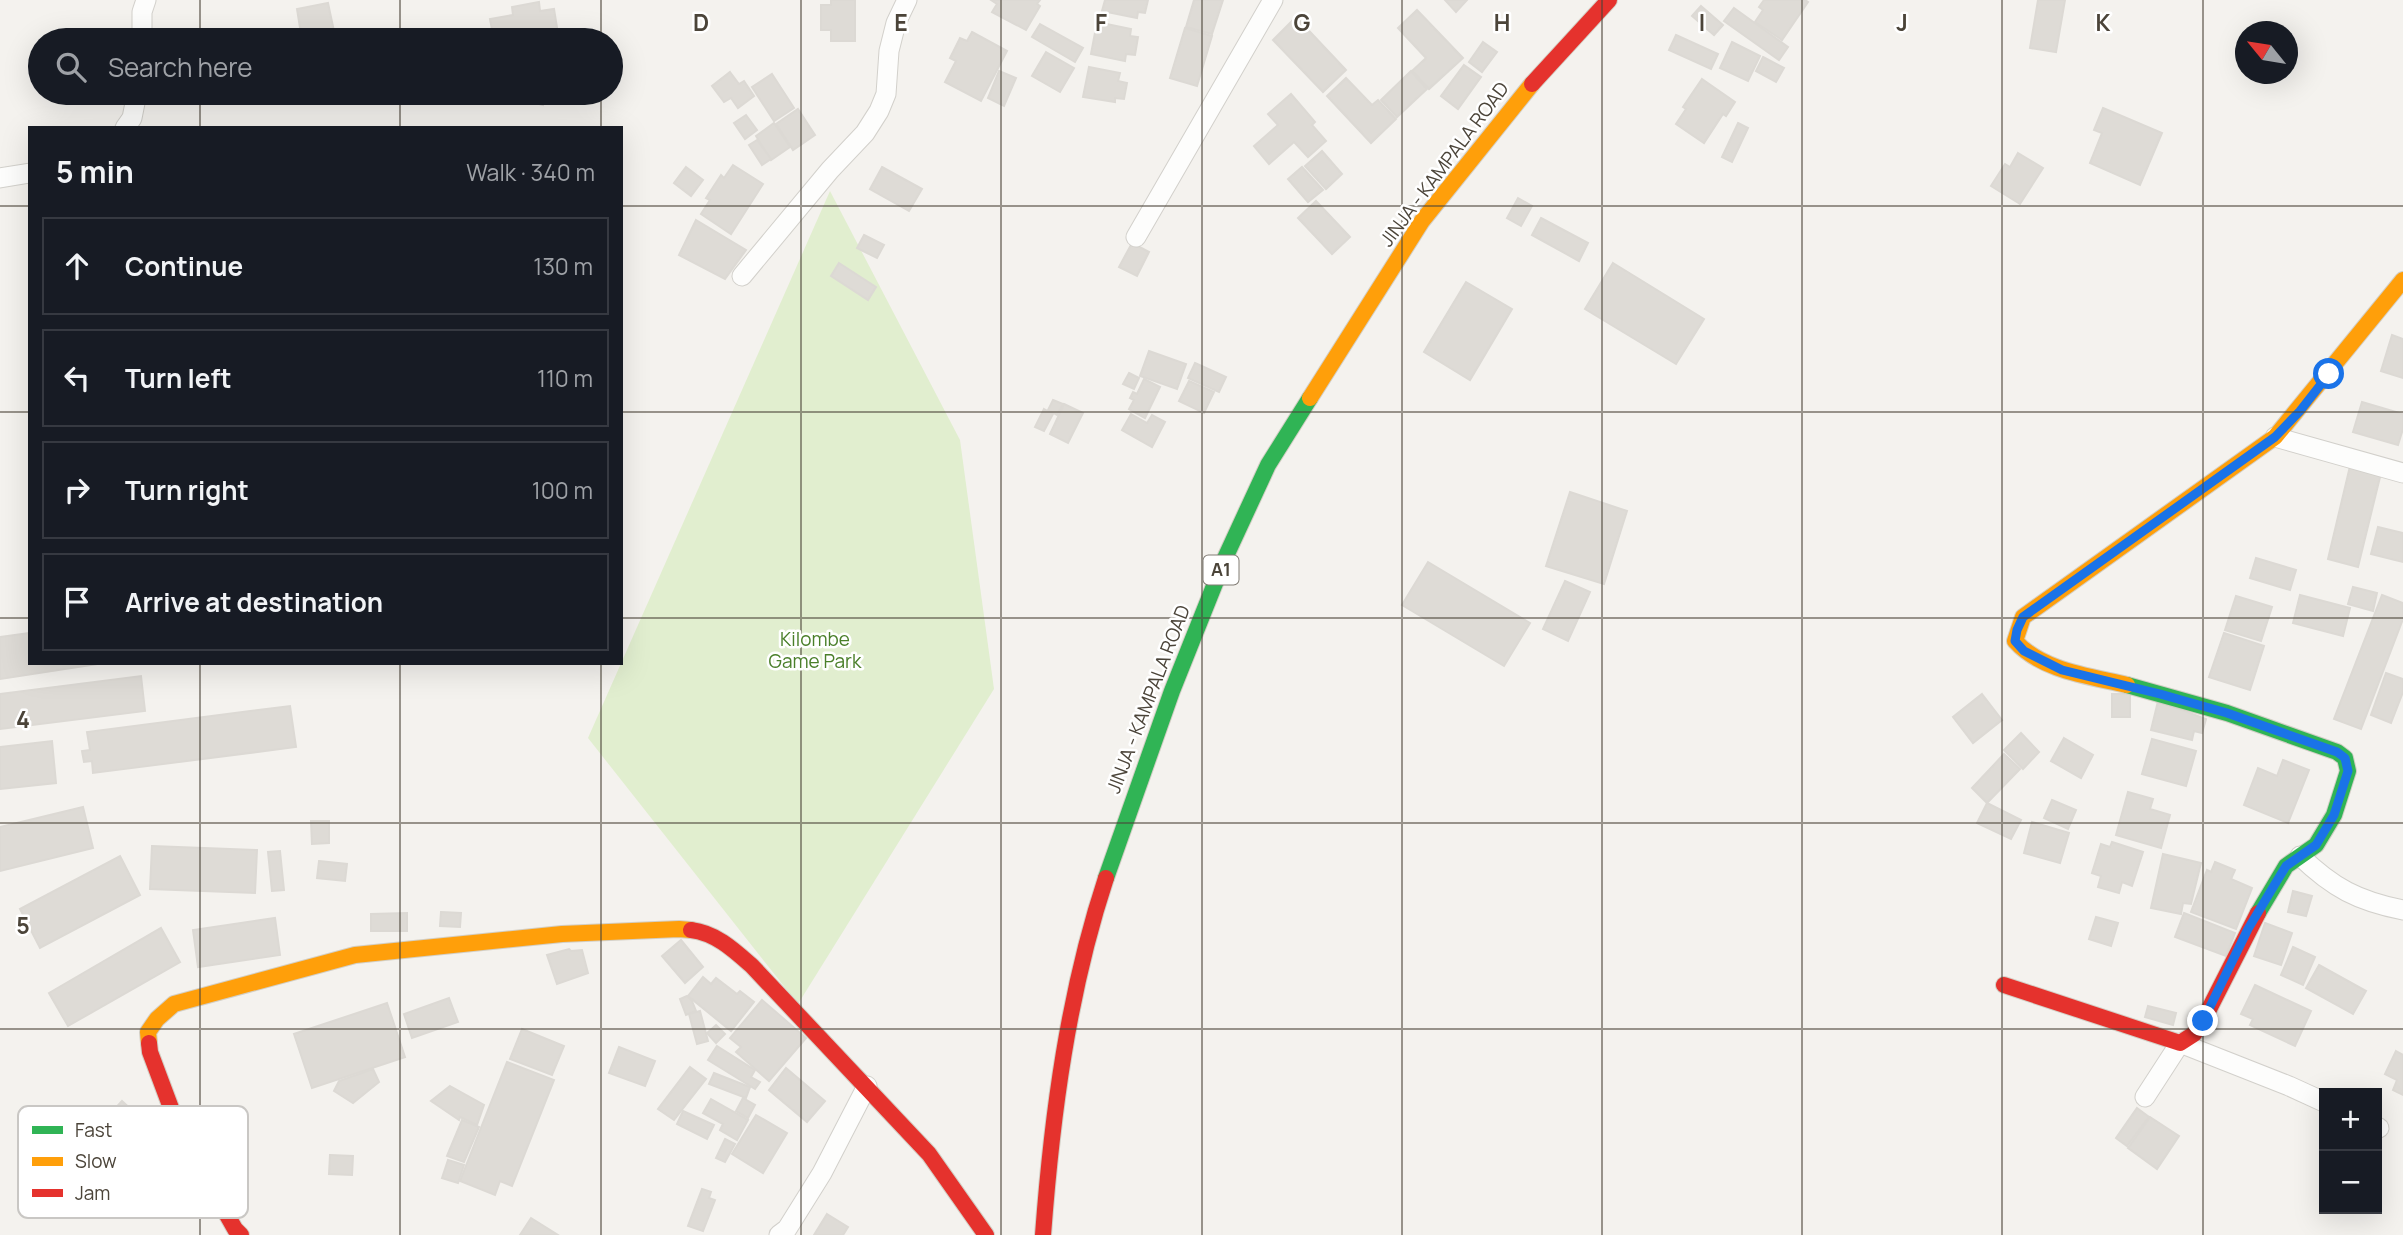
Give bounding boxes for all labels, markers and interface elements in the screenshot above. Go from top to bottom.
text: D [693,6,709,38]
text: E [894,6,908,38]
text: F [1095,6,1107,38]
text: G [1294,6,1311,38]
text: H [1494,6,1510,38]
text: I [1699,6,1705,38]
text: J [1896,6,1908,38]
text: K [2096,6,2111,38]
north arrow [2235,21,2298,84]
search box [28,28,623,105]
icon: search [52,48,90,86]
text: Search here [108,49,253,85]
street label: JINJA - KAMPALA ROAD [1373,76,1515,252]
text: 5 min [56,151,134,192]
text: Walk · 340 m [466,156,595,188]
icon: ahead [58,247,96,285]
text: Continue [125,248,243,284]
text: 130 m [533,250,593,282]
route start [2313,358,2344,389]
icon: left [58,359,96,397]
text: Turn left [125,360,232,396]
text: 110 m [537,362,593,394]
icon: right [58,471,96,509]
text: Turn right [125,472,249,508]
text: 100 m [532,474,593,506]
road number: A1 [1204,556,1238,584]
icon: arrive [58,583,96,621]
text: Arrive at destination [125,584,383,620]
street label: JINJA - KAMPALA ROAD [1100,601,1196,797]
park label: Kilombe Game Park [769,626,862,674]
text: 4 [16,703,30,735]
text: 5 [16,909,30,941]
route end [2187,1005,2218,1036]
map controls [2319,1088,2382,1214]
button: + [2319,1088,2382,1151]
legend [18,1106,248,1218]
text: Fast [75,1117,112,1143]
text: Slow [75,1148,117,1174]
button: − [2319,1151,2382,1214]
text: Jam [75,1180,110,1206]

